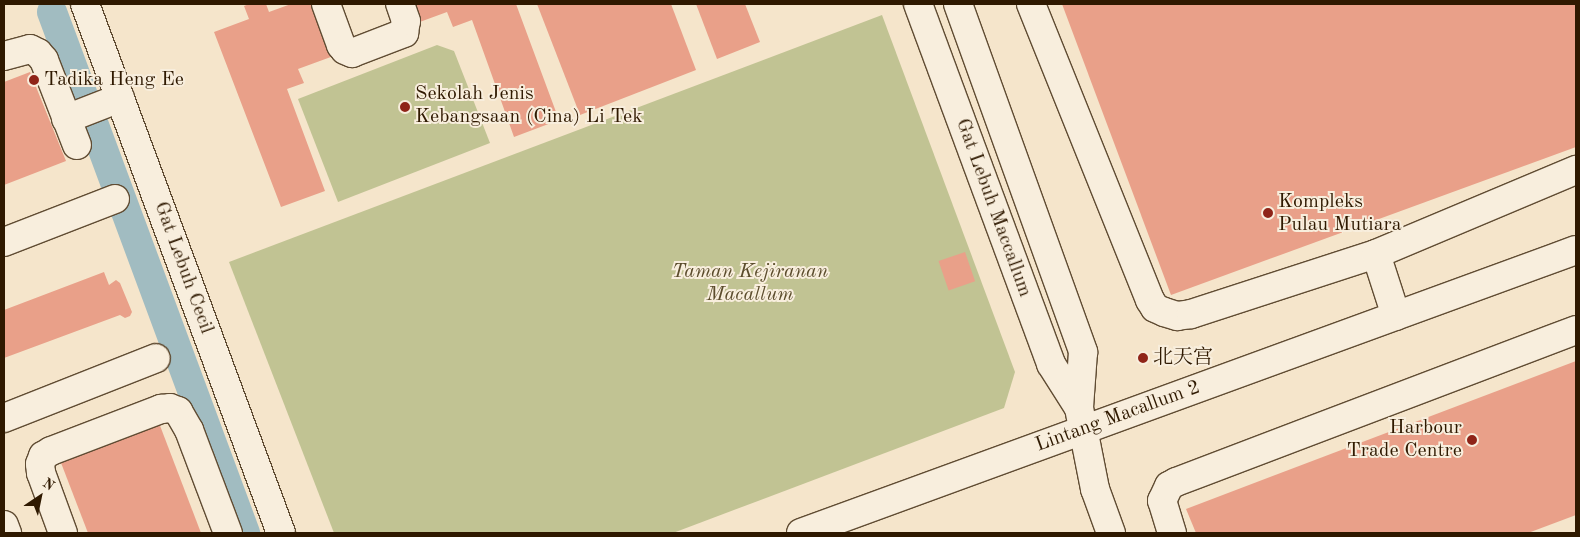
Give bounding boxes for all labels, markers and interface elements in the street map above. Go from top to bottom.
place label: Tadika Heng Ee [44,68,184,92]
marker: Tadika Heng Ee [28,74,40,86]
place label: Sekolah Jenis Kebangsaan (Cina) Li Tek [415,83,643,130]
marker: Sekolah Jenis Kebangsaan (Cina) Li Tek [399,101,411,113]
street label: Gat Lebuh Maccallum [950,115,1036,301]
place label: Kompleks Pulau Mutiara [1278,190,1402,237]
street label: Gat Lebuh Cecil [148,199,218,337]
marker: Kompleks Pulau Mutiara [1262,207,1274,219]
park label: Taman Kejiranan Macallum [672,261,828,308]
place label: 北天宫 [1153,346,1213,370]
marker: 北天宫 [1137,352,1149,364]
street label: Lintang Macallum 2 [1032,376,1204,458]
place label: Harbour Trade Centre [1347,416,1462,463]
marker: Harbour Trade Centre [1466,434,1478,446]
north arrow [15,472,65,522]
text: N [40,476,57,493]

